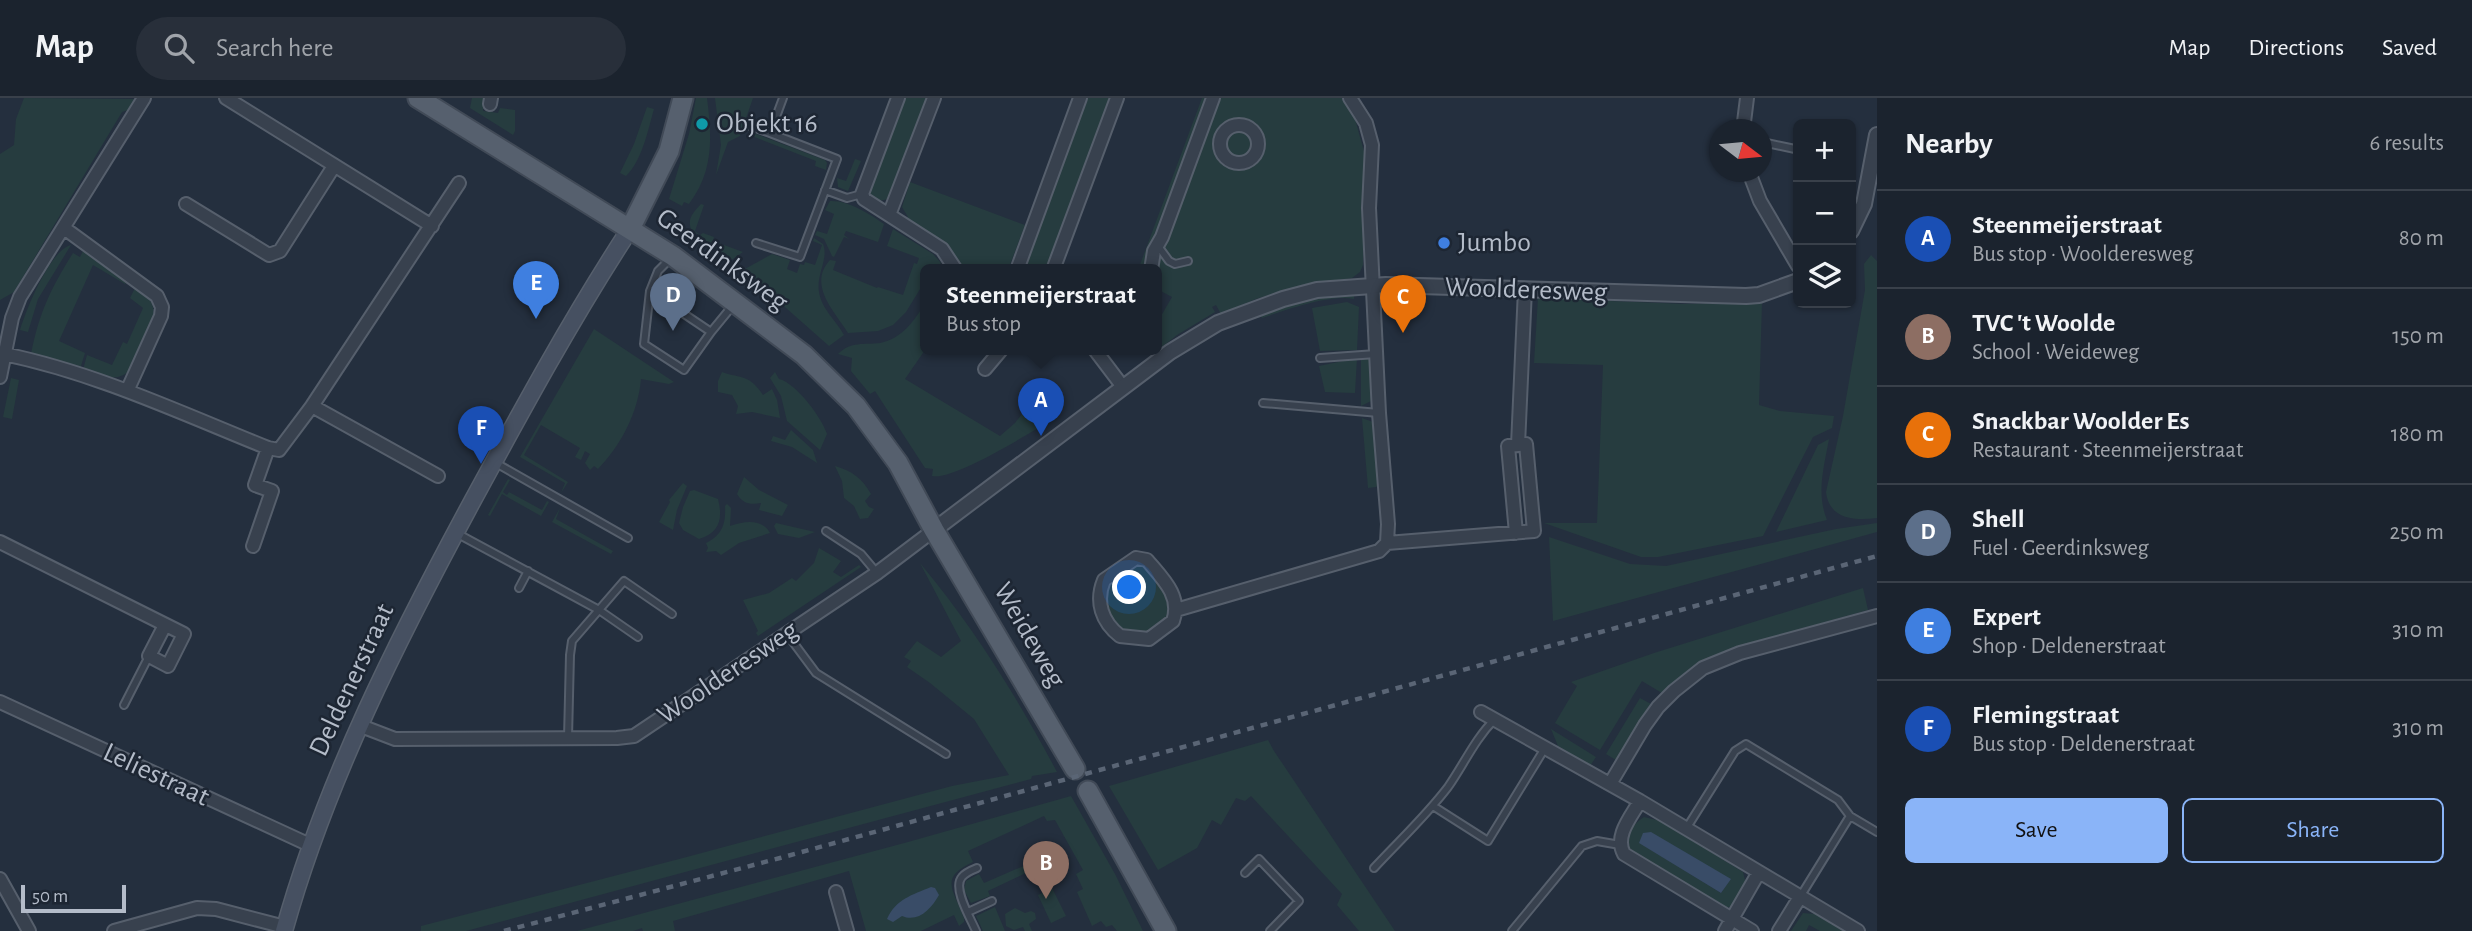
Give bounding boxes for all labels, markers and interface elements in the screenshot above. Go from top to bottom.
search box [136,17,626,80]
icon: search [160,29,198,67]
text: Map [35,31,94,64]
text: Search here [216,35,334,61]
text: Map [2168,36,2210,60]
text: Directions [2248,36,2344,60]
text: Saved [2382,36,2437,60]
place label: Objekt 16 [716,110,818,138]
marker: Objekt 16 [694,116,710,132]
north arrow [1709,119,1772,182]
map controls [1793,119,1856,308]
button: + [1793,119,1856,182]
text: Nearby [1905,129,1993,159]
text: 6 results [2370,132,2444,155]
button: − [1793,182,1856,245]
street label: Geerdinksweg [651,203,793,317]
text: Steenmeijerstraat [1972,212,2162,238]
text: A [1921,227,1935,250]
text: 80 m [2399,227,2444,250]
place label: Jumbo [1458,229,1531,257]
marker: Jumbo [1436,235,1452,251]
text: Bus stop · Woolderesweg [1972,243,2193,266]
button: layers [1793,245,1856,308]
pin: E [513,261,559,319]
popup [920,264,1162,355]
pin: D [650,273,696,331]
street label: Woolderesweg [1444,273,1608,307]
pin: C [1380,275,1426,333]
text: Steenmeijerstraat [946,282,1136,308]
text: TVC 't Woolde [1972,310,2115,336]
text: Bus stop [946,313,1021,336]
text: B [1921,325,1935,348]
text: 150 m [2392,325,2444,348]
text: School · Weideweg [1972,341,2139,364]
pin: A [1018,378,1064,436]
pin: F [458,406,504,464]
text: Snackbar Woolder Es [1972,408,2190,434]
text: C [1922,423,1934,446]
text: 180 m [2391,423,2444,446]
text: Restaurant · Steenmeijerstraat [1972,439,2243,462]
text: Shell [1972,506,2025,532]
text: D [1920,521,1936,544]
text: 250 m [2390,521,2444,544]
text: Fuel · Geerdinksweg [1972,537,2149,560]
your location [1112,570,1146,604]
street label: Weideweg [988,578,1070,692]
street label: Deldenerstraat [305,599,399,761]
text: Expert [1972,604,2041,630]
street label: Woolderesweg [653,616,804,730]
text: E [1922,619,1934,642]
text: 310 m [2392,619,2444,642]
text: Shop · Deldenerstraat [1972,635,2166,658]
text: Flemingstraat [1972,702,2119,728]
text: F [1923,717,1933,740]
text: 310 m [2392,717,2444,740]
text: Bus stop · Deldenerstraat [1972,733,2195,756]
street label: Leliestraat [99,738,213,812]
button: Save [1905,798,2168,863]
button: Share [2182,798,2444,863]
pin: B [1023,841,1069,899]
scale bar [21,882,126,914]
text: 50 m [32,887,68,906]

